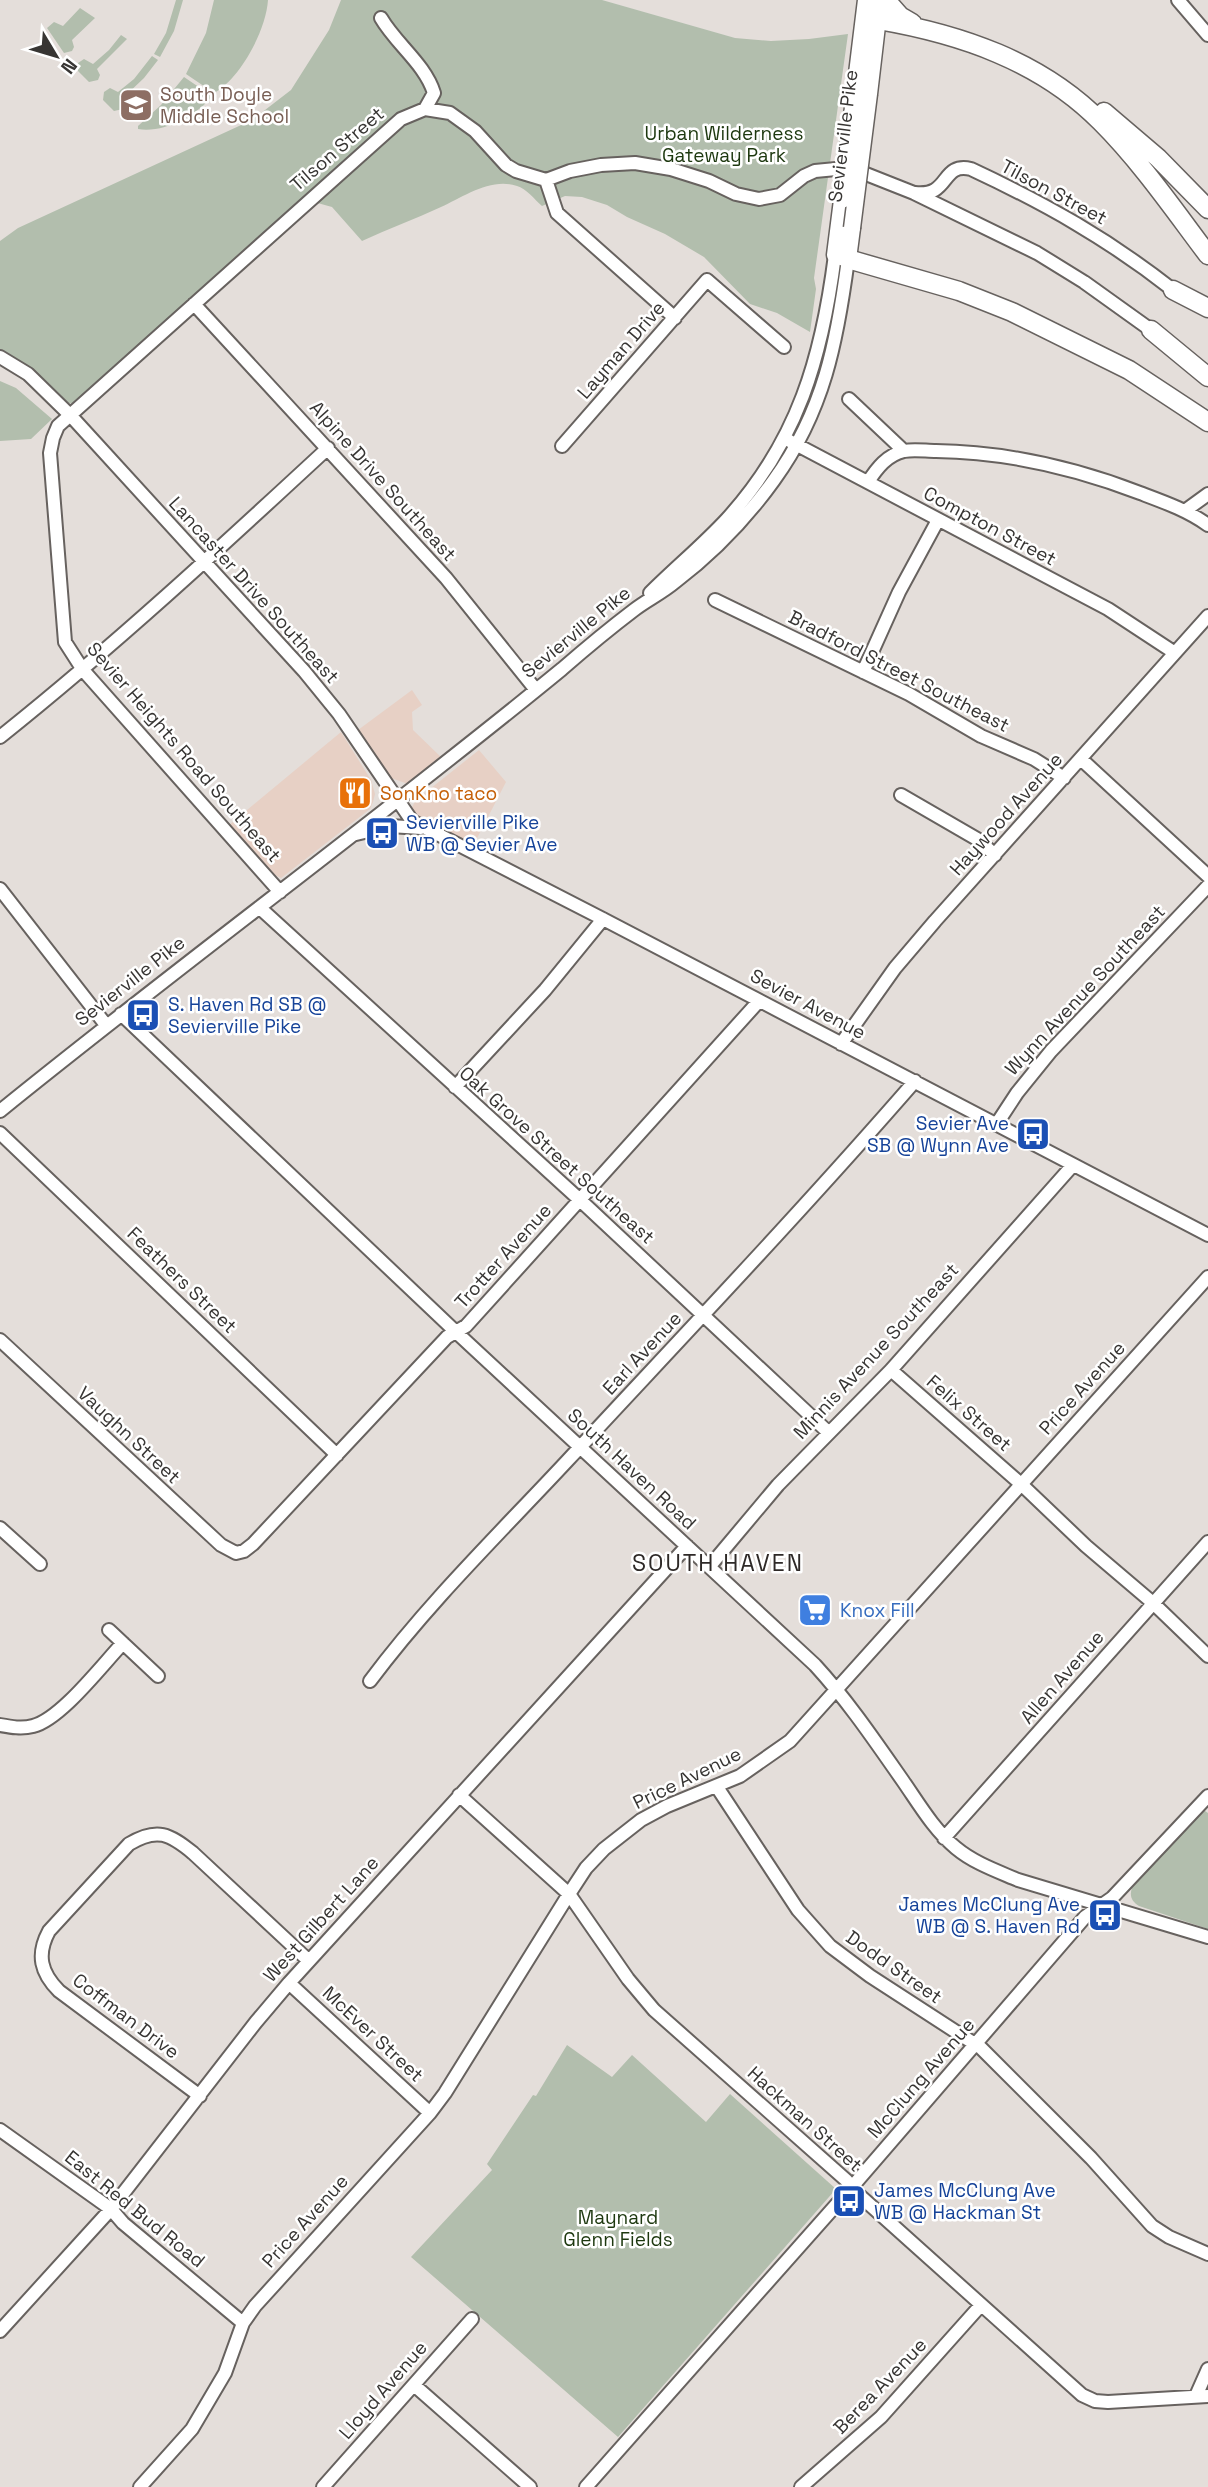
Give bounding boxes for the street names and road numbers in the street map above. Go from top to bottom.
street label: Sevierville Pike [822,68,864,204]
street label: Tilson Street [285,101,389,197]
street label: Tilson Street [997,154,1111,230]
street label: Layman Drive [572,296,670,404]
street label: Alpine Drive Southeast [304,395,462,567]
street label: Compton Street [919,480,1061,572]
street label: Lancaster Drive Southeast [163,491,345,689]
street label: Sevierville Pike [516,580,636,684]
street label: Bradford Street Southeast [784,604,1014,738]
street label: Sevier Heights Road Southeast [81,637,287,867]
street label: Haywood Avenue [944,747,1068,881]
street label: Wynn Avenue Southeast [999,900,1171,1080]
street label: Sevierville Pike [70,930,190,1032]
street label: Sevier Avenue [746,963,870,1045]
street label: Oak Grove Street Southeast [454,1061,660,1249]
street label: Trotter Avenue [449,1198,557,1314]
street label: Feathers Street [122,1221,242,1339]
street label: Minnis Avenue Southeast [788,1258,964,1444]
street label: Earl Avenue [597,1306,687,1400]
street label: Price Avenue [1033,1336,1131,1440]
street label: Felix Street [921,1369,1017,1457]
street label: Vaughn Street [72,1381,186,1489]
street label: South Haven Road [562,1403,702,1535]
street label: Allen Avenue [1015,1625,1109,1729]
street label: Price Avenue [629,1741,745,1815]
street label: West Gilbert Lane [258,1851,384,1987]
street label: Dodd Street [841,1925,947,2009]
street label: Coffman Drive [68,1968,184,2064]
street label: McEver Street [317,1981,429,2087]
street label: McClung Avenue [862,2012,980,2144]
street label: Hackman Street [742,2061,868,2177]
street label: East Red Bud Road [60,2145,210,2273]
street label: Price Avenue [256,2169,354,2273]
street label: Berea Avenue [828,2333,932,2439]
street label: Lloyd Avenue [333,2336,433,2444]

